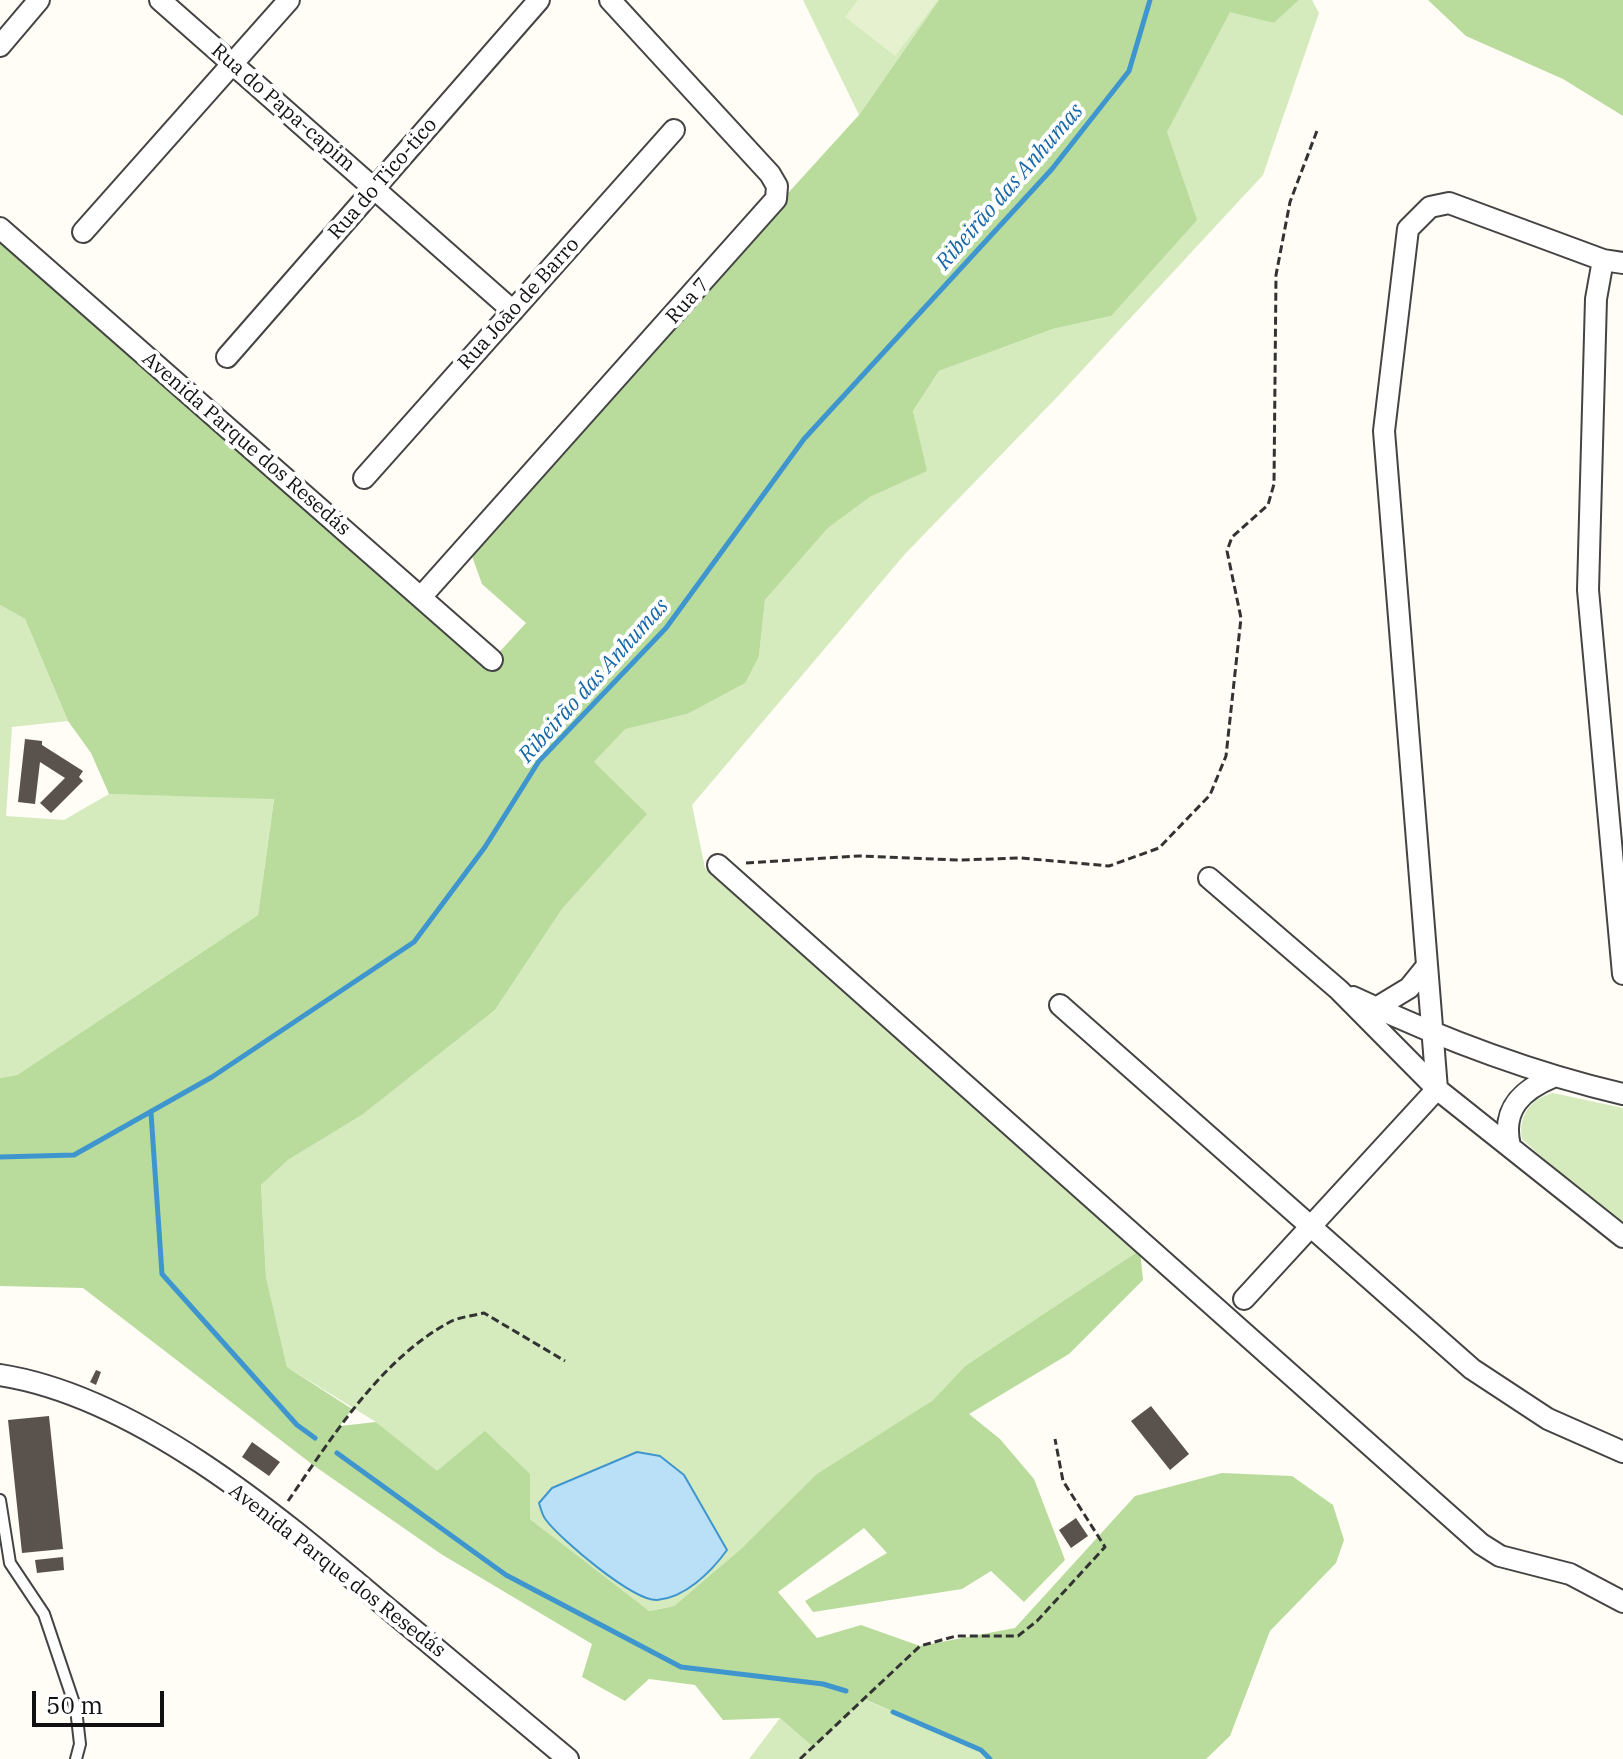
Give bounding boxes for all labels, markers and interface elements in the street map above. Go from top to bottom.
street label: Rua do Papa-capim [206,39,360,177]
water label: Ribeirão das Anhumas [931,99,1089,275]
street label: Rua do Tico-tico [324,113,442,245]
street label: Rua João de Barro [453,233,585,375]
street label: Rua 7 [661,273,715,329]
street label: Avenida Parque dos Resedás [137,347,355,541]
water label: Ribeirão das Anhumas [514,594,674,768]
street label: Avenida Parque dos Resedás [224,1479,450,1663]
scale bar [36,1675,168,1725]
text: 50 m [46,1689,103,1721]

